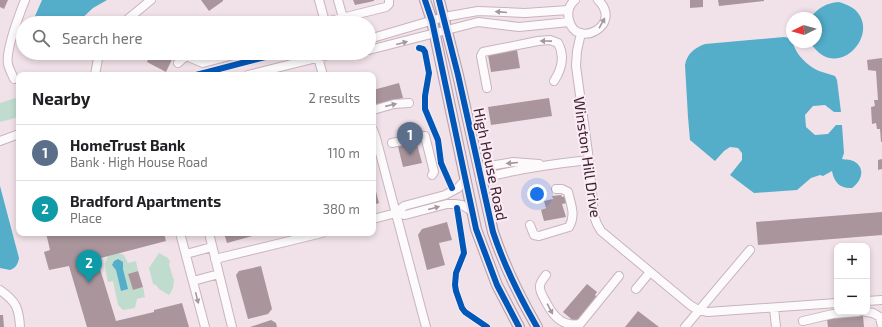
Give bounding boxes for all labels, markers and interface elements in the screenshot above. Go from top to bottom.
one-way arrow [495,9,507,15]
north arrow [786,12,822,48]
search box [16,16,376,60]
one-way arrow [598,18,605,29]
icon: search [30,27,52,49]
text: Search here [62,29,143,47]
one-way arrow [540,38,553,44]
one-way arrow [395,39,408,45]
text: Nearby [32,88,90,108]
text: 2 results [308,90,360,106]
street label: Winston Hill Drive [571,95,605,219]
one-way arrow [385,102,397,108]
street label: High House Road [470,106,512,222]
pin: 1 [397,122,423,155]
text: HomeTrust Bank [70,136,186,154]
text: 1 [42,145,48,161]
text: 110 m [328,145,360,161]
text: Bank · High House Road [70,154,208,170]
one-way arrow [506,159,518,166]
your location [527,184,547,204]
text: Bradford Apartments [70,192,221,210]
text: 2 [41,201,49,217]
text: 380 m [323,201,360,217]
one-way arrow [428,204,440,210]
text: Place [70,210,102,226]
map controls [834,243,870,315]
button: + [834,243,870,279]
pin: 2 [76,250,102,283]
button: − [834,279,870,315]
one-way arrow [194,292,200,304]
one-way arrow [547,304,553,315]

